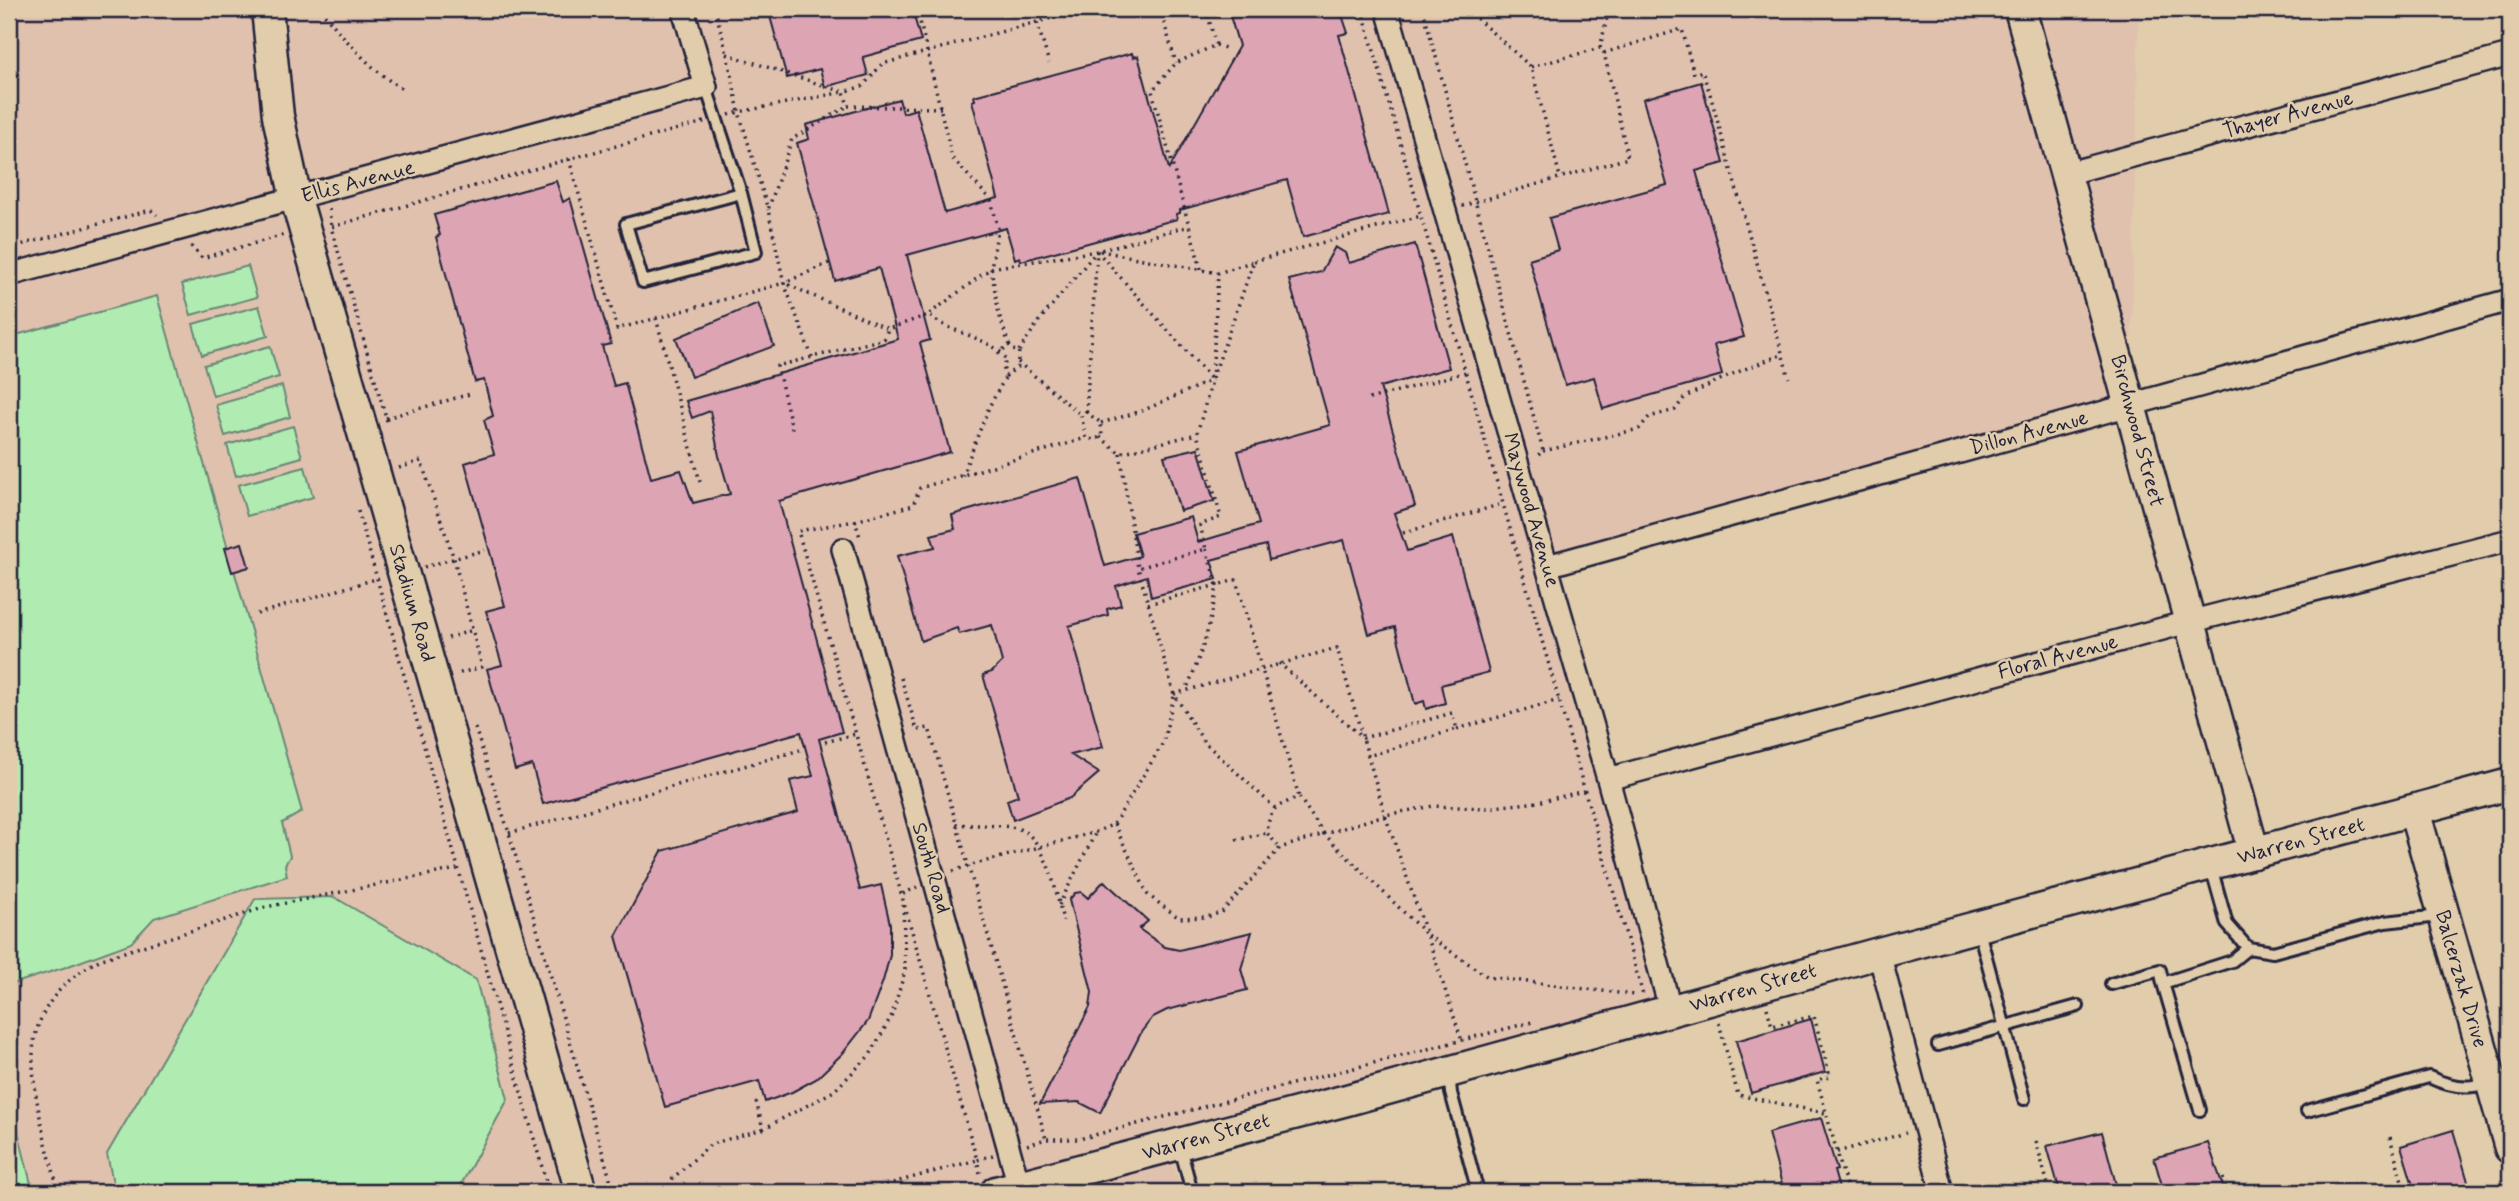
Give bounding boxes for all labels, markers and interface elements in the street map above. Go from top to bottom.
street label: Thayer Avenue [2220,84,2356,146]
street label: Ellis Avenue [298,153,418,211]
street label: Birchwood Street [2103,352,2171,510]
street label: Dillon Avenue [1967,404,2091,462]
street label: Maywood Avenue [1496,429,1566,591]
street label: Stadium Road [382,541,442,665]
street label: Floral Avenue [1995,627,2121,686]
street label: Warren Street [2234,810,2368,871]
street label: South Road [905,819,957,917]
street label: Balcerzak Drive [2428,907,2494,1051]
street label: Warren Street [1686,956,1820,1020]
street label: Warren Street [1139,1106,1273,1167]

